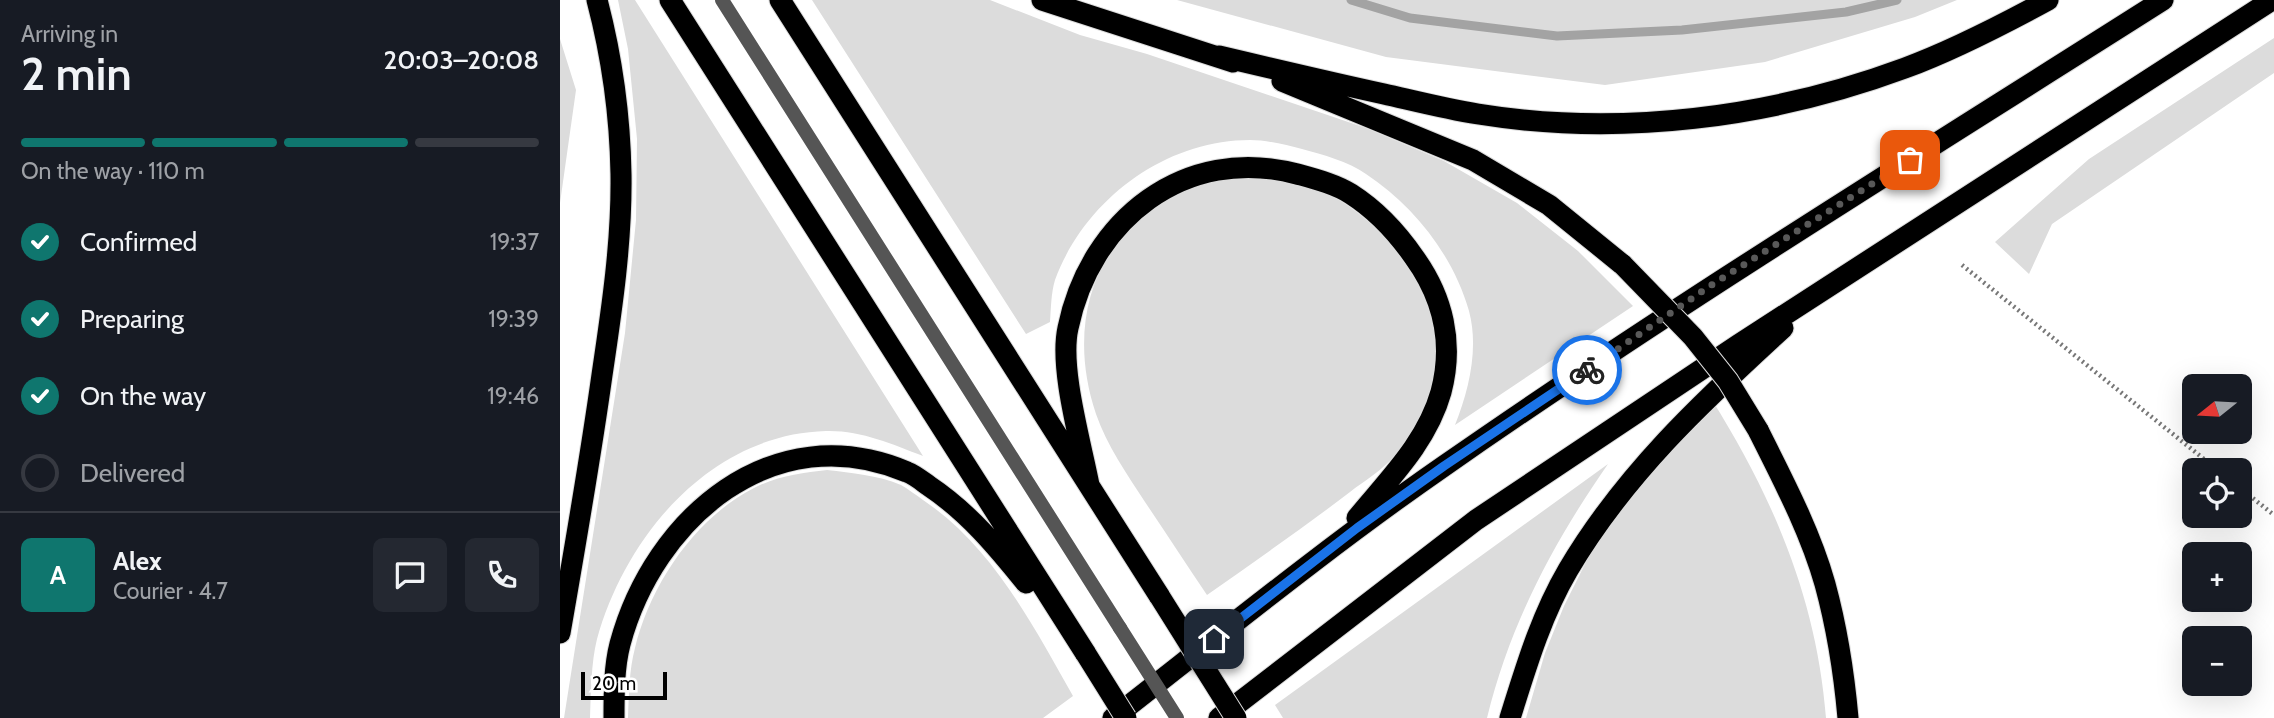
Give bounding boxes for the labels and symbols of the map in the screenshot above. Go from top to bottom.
pin [1880,130,1940,190]
courier [1552,335,1622,405]
north arrow [2182,374,2252,444]
pin [1184,609,1244,669]
scale bar [581,669,667,701]

